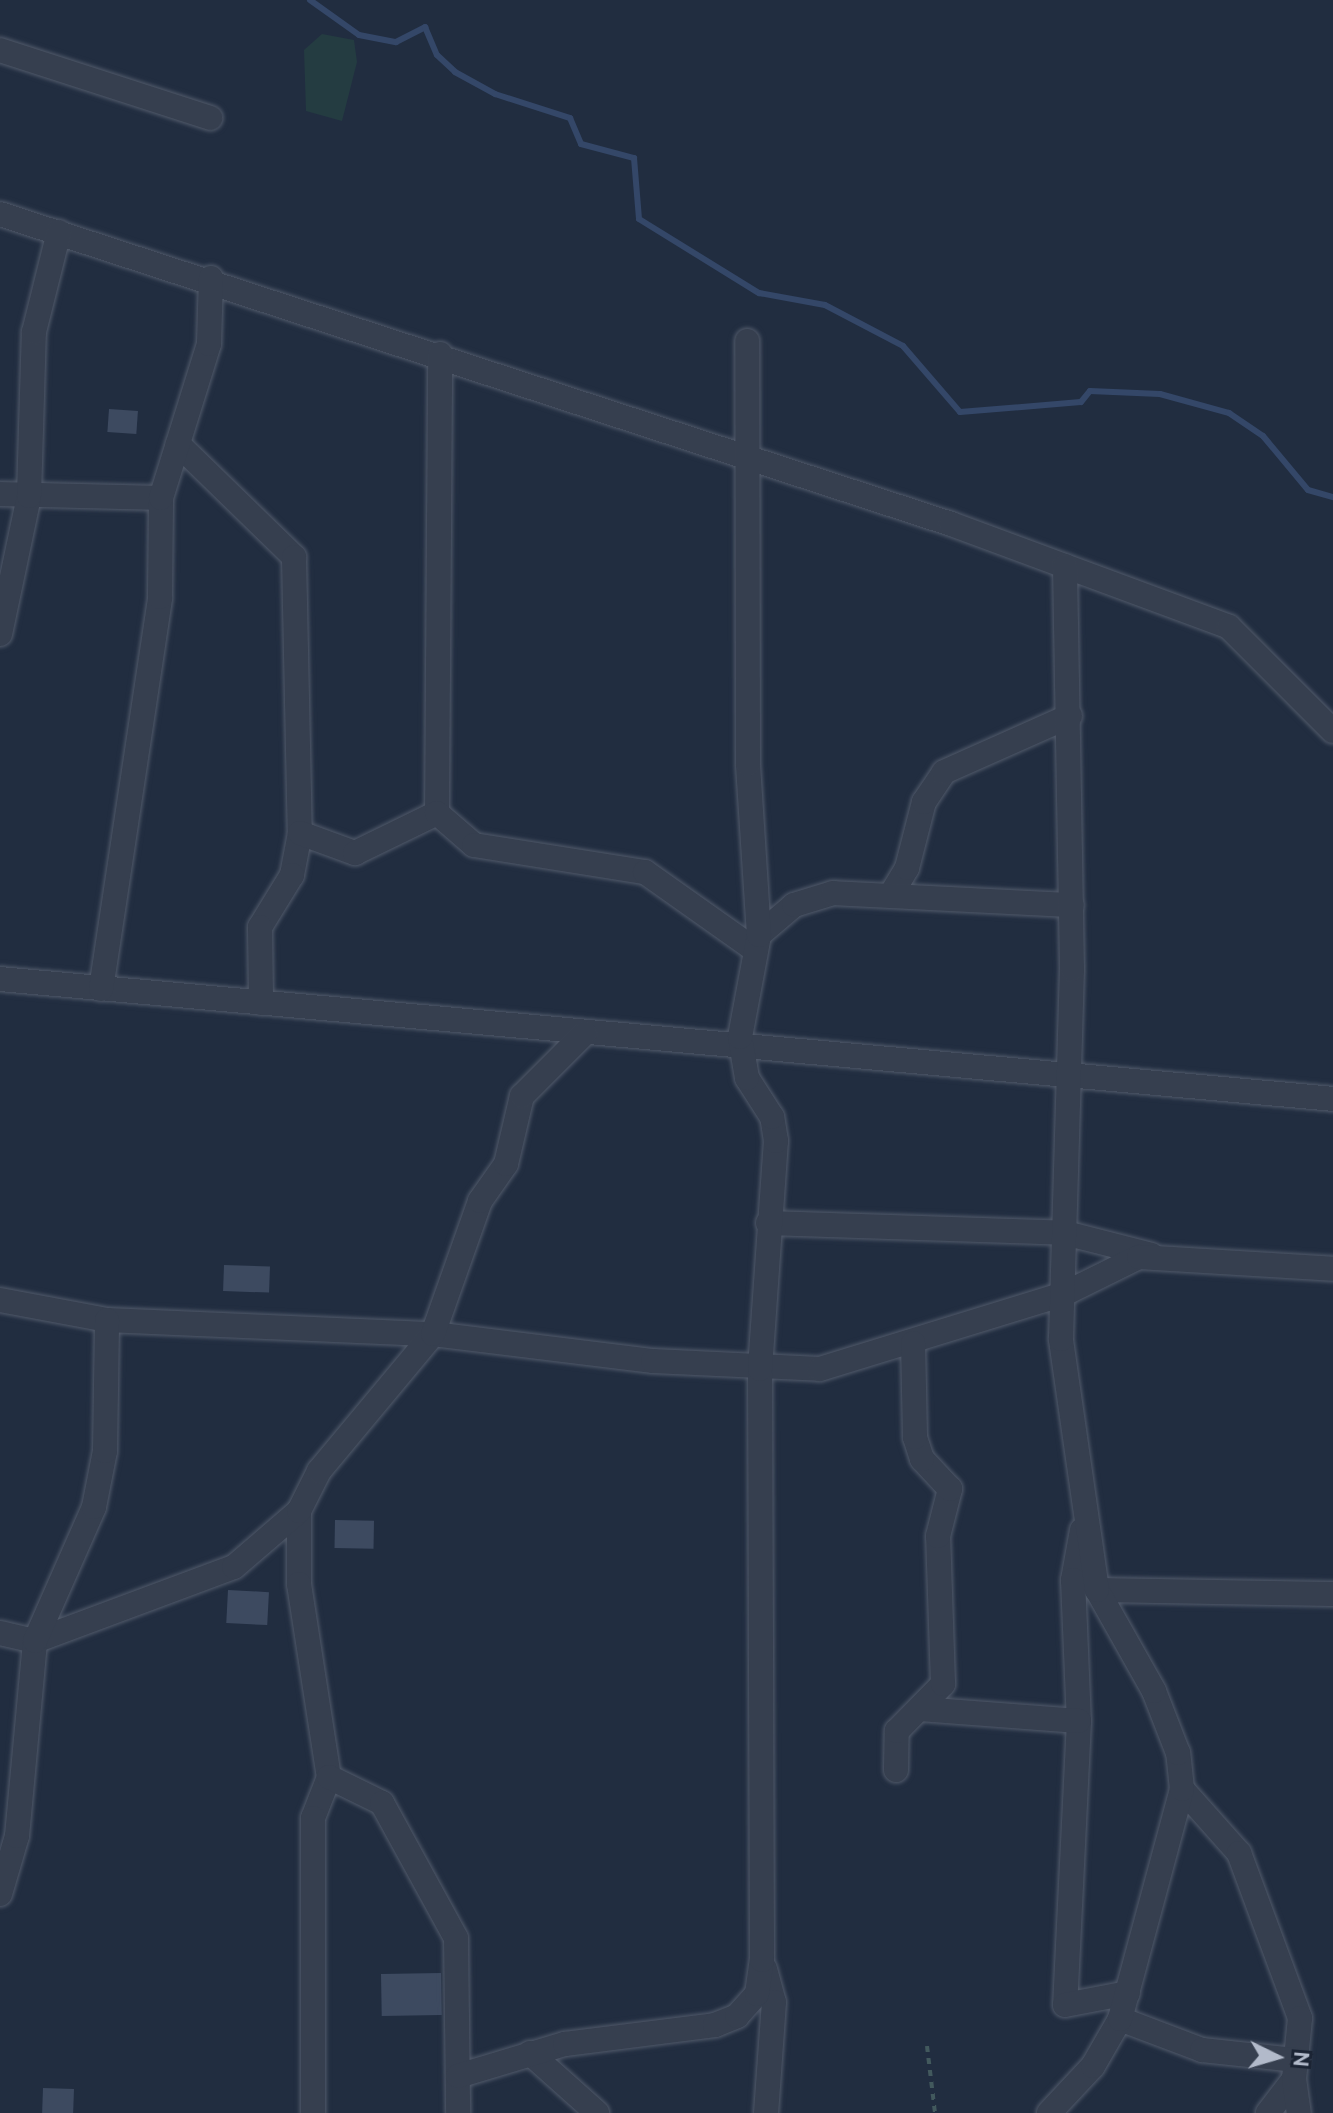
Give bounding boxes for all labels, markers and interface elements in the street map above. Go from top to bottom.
north arrow [1237,2017,1317,2097]
text: N [1287,2050,1316,2068]

